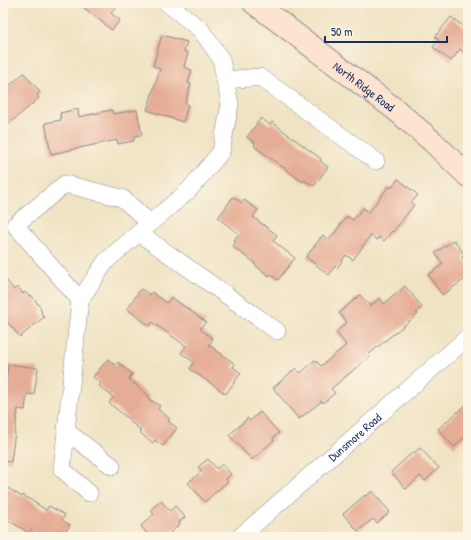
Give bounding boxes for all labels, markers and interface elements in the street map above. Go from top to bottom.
scale bar [325,18,447,44]
text: 50 m [331,23,352,40]
street label: North Ridge Road [330,57,399,115]
street label: Dunsmore Road [324,409,385,465]

